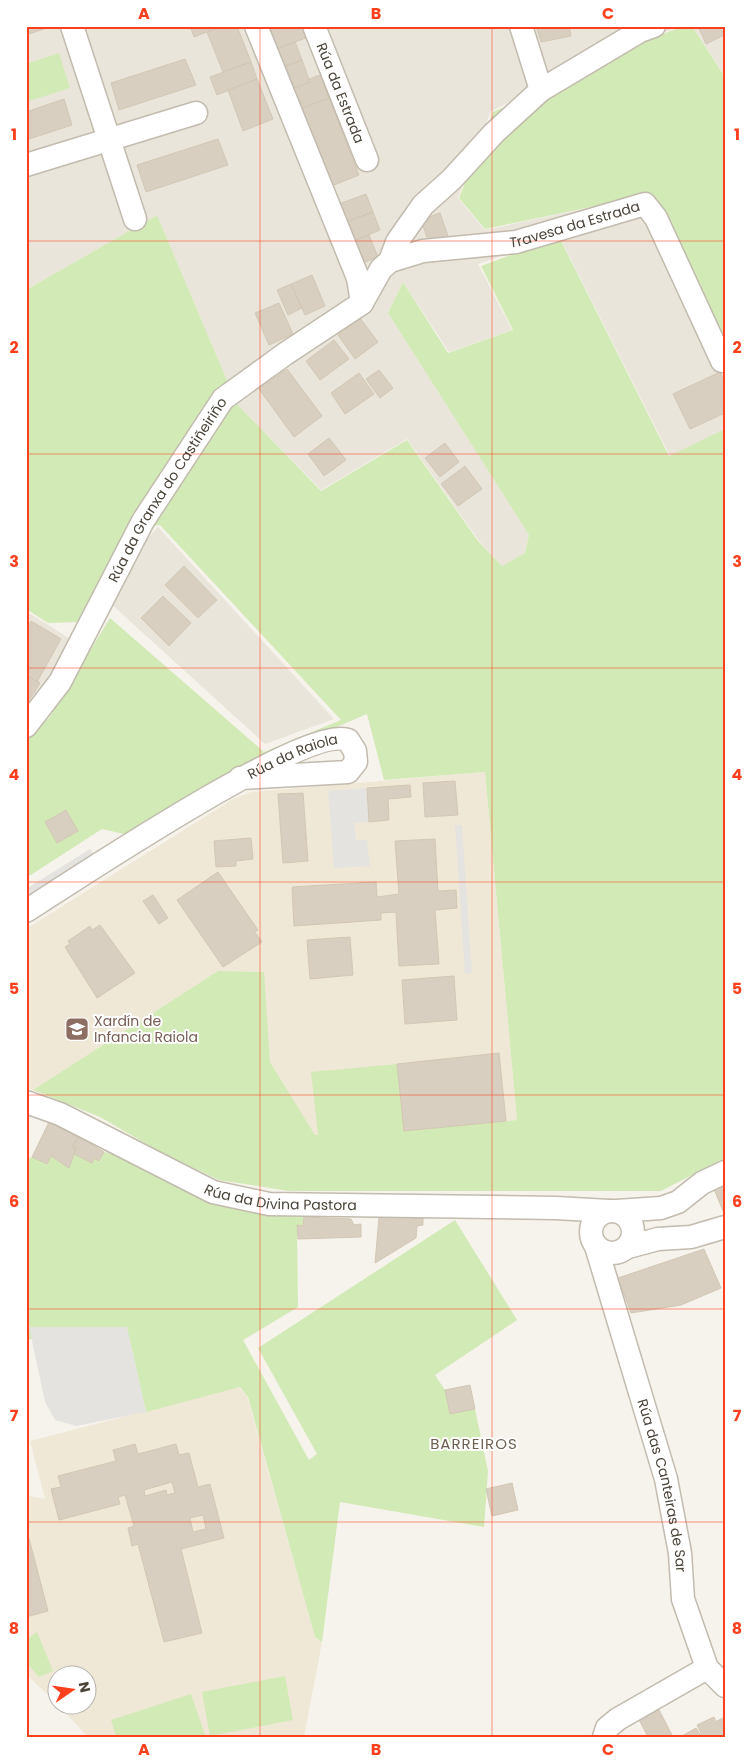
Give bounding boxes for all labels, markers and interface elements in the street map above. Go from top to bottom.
text: A [138,2,150,25]
text: B [371,2,381,25]
text: C [602,2,614,25]
street label: Rúa da Estrada [312,40,369,146]
text: 1 [11,123,17,146]
text: 1 [734,123,740,146]
street label: Travesa da Estrada [509,196,642,253]
text: 2 [9,336,19,359]
text: 2 [732,336,742,359]
street label: Rúa da Granxa do Castiñeiriño [103,393,232,586]
text: 3 [9,550,19,573]
text: 3 [732,550,742,573]
street label: Rúa da Raiola [244,729,339,784]
text: 4 [9,763,20,786]
text: 4 [732,763,743,786]
text: 5 [9,977,19,1000]
text: 5 [732,977,742,1000]
place label: Xardín de Infancia Raiola [94,1011,198,1047]
school or university icon: Xardín de Infancia Raiola [64,1016,90,1042]
street label: Rúa da Divina Pastora [201,1179,357,1215]
text: 6 [9,1190,19,1213]
text: 6 [732,1190,742,1213]
street label: Rúa das Canteiras de Sar [632,1396,691,1573]
text: 7 [10,1404,19,1427]
text: 7 [733,1404,742,1427]
district label: BARREIROS [430,1433,518,1454]
text: 8 [9,1617,19,1640]
text: 8 [732,1617,742,1640]
north arrow [48,1666,98,1716]
text: N [74,1680,96,1694]
text: A [138,1738,150,1761]
text: B [371,1738,381,1761]
text: C [602,1738,614,1761]

